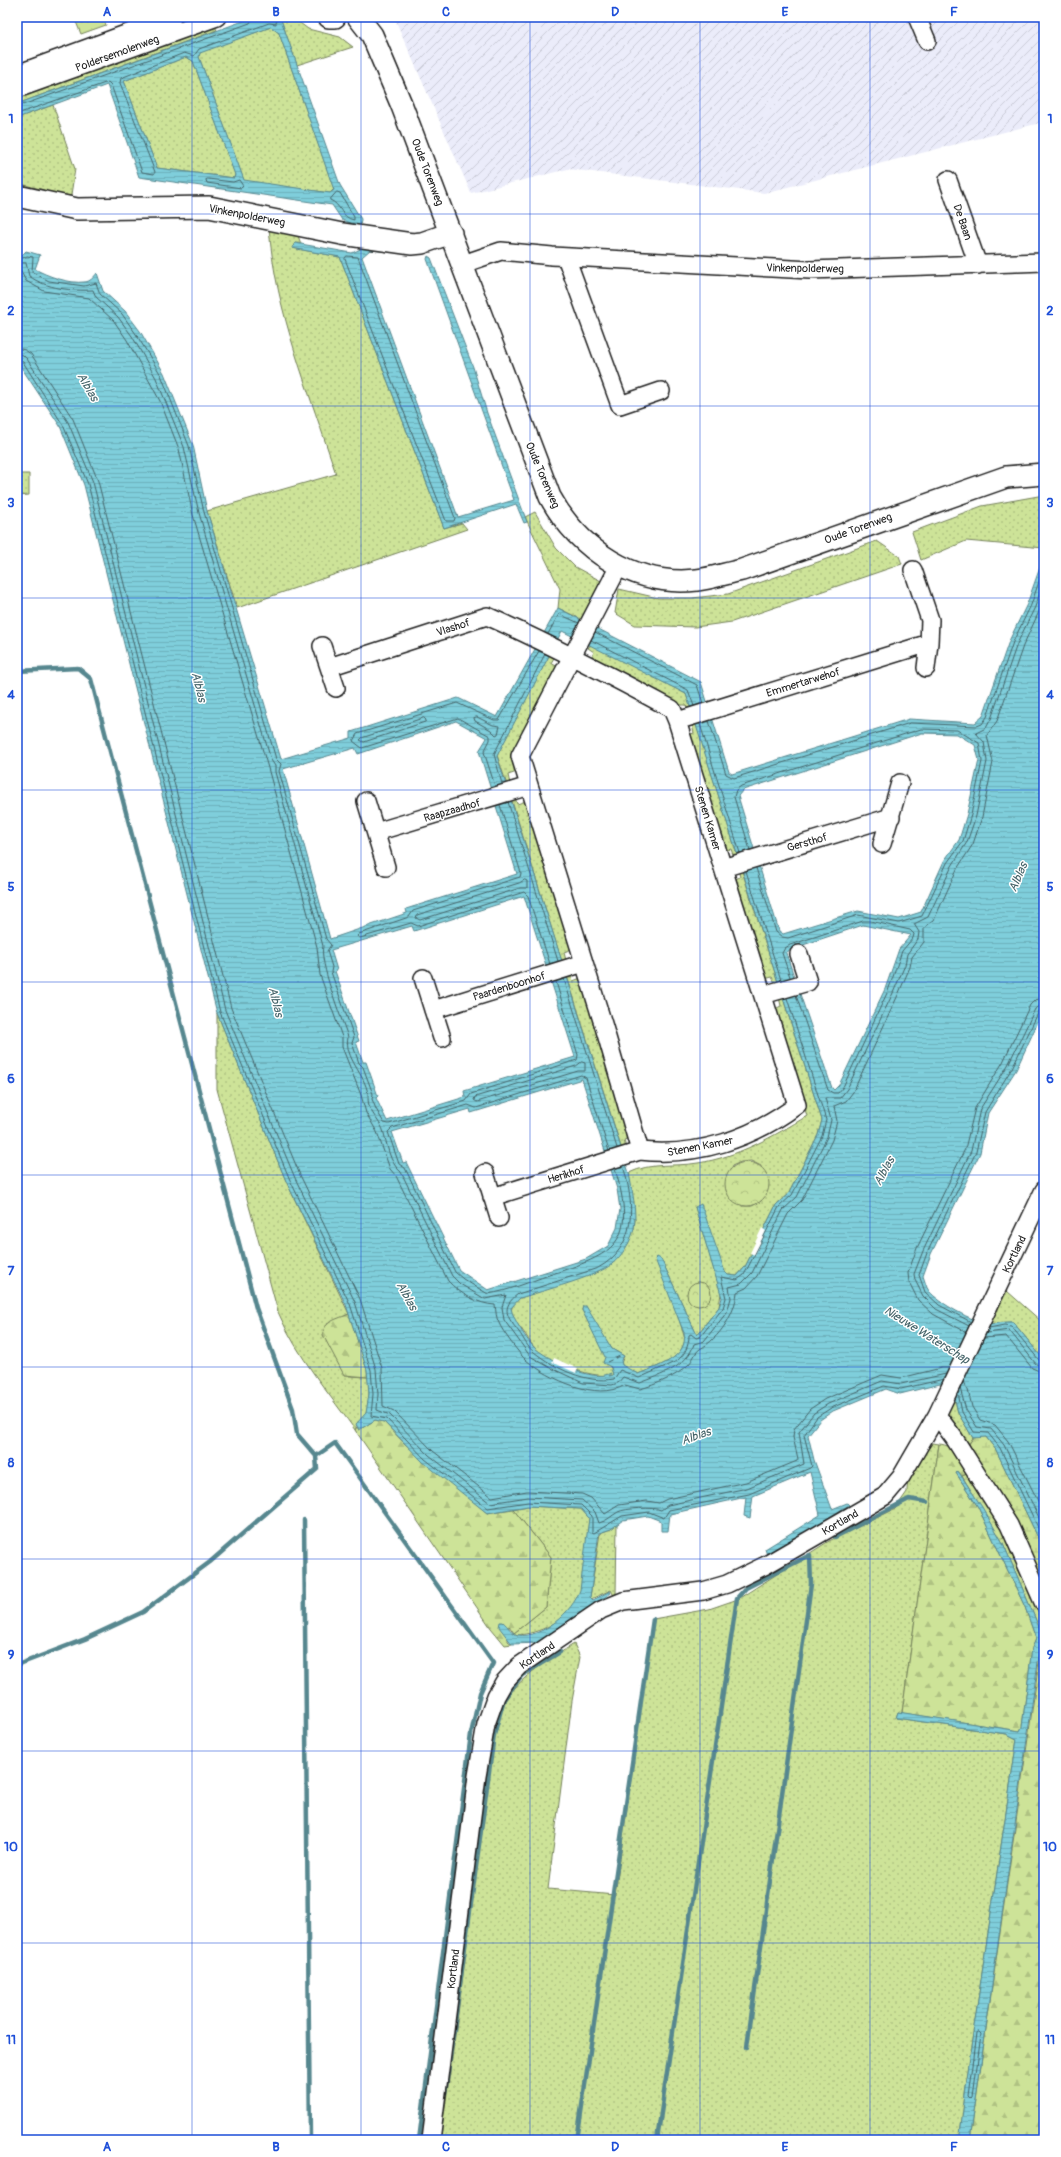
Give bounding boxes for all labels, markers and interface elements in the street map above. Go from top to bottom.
text: A [103,4,112,20]
text: B [272,4,280,20]
text: C [442,4,450,20]
text: D [611,4,619,20]
text: E [782,4,789,20]
text: F [950,4,958,20]
street label: Poldersemolenweg [74,32,161,75]
text: 1 [8,111,14,127]
text: 1 [1047,111,1053,127]
street label: Oude Torenweg [409,137,446,208]
street label: Vinkenpolderweg [208,202,287,229]
street label: De Baan [950,203,975,242]
street label: Vinkenpolderweg [766,261,844,276]
text: 2 [7,303,15,319]
text: 2 [1046,303,1054,319]
water label: Alblas [73,370,102,406]
street label: Oude Torenweg [523,440,563,511]
text: 3 [7,495,15,511]
text: 3 [1046,495,1054,511]
street label: Oude Torenweg [823,510,894,547]
street label: Vlashof [435,616,472,639]
street label: Emmertarwehof [765,665,842,700]
water label: Alblas [188,671,210,705]
text: 4 [7,687,15,703]
text: 4 [1046,687,1054,703]
street label: Stenen Kamer [692,784,724,852]
street label: Raapzaadhof [422,796,483,825]
street label: Gersthof [785,830,829,854]
water label: Alblas [1006,859,1032,894]
text: 5 [7,879,15,895]
text: 5 [1046,879,1054,895]
street label: Paardenboonhof [471,969,548,1004]
water label: Alblas [265,986,287,1020]
text: 6 [7,1071,15,1087]
text: 6 [1046,1071,1054,1087]
street label: Stenen Kamer [666,1134,734,1159]
water label: Alblas [871,1153,899,1188]
street label: Herikhof [546,1163,587,1186]
street label: Kortland [1000,1233,1029,1275]
text: 7 [8,1263,15,1279]
text: 7 [1047,1263,1054,1279]
water label: Alblas [393,1279,421,1315]
water label: Nieuwe Waterschap [881,1303,973,1368]
water label: Alblas [679,1424,715,1449]
text: 8 [8,1455,15,1471]
text: 8 [1047,1455,1054,1471]
street label: Kortland [820,1507,861,1538]
street label: Kortland [517,1639,557,1672]
text: 9 [8,1647,15,1663]
text: 9 [1047,1647,1054,1663]
text: 10 [4,1839,18,1855]
text: 10 [1043,1839,1057,1855]
street label: Kortland [445,1948,462,1990]
text: 11 [6,2032,16,2048]
text: 11 [1045,2032,1055,2048]
text: A [103,2139,112,2155]
text: B [272,2139,280,2155]
text: C [442,2139,450,2155]
text: D [611,2139,619,2155]
text: E [782,2139,789,2155]
text: F [950,2139,958,2155]

